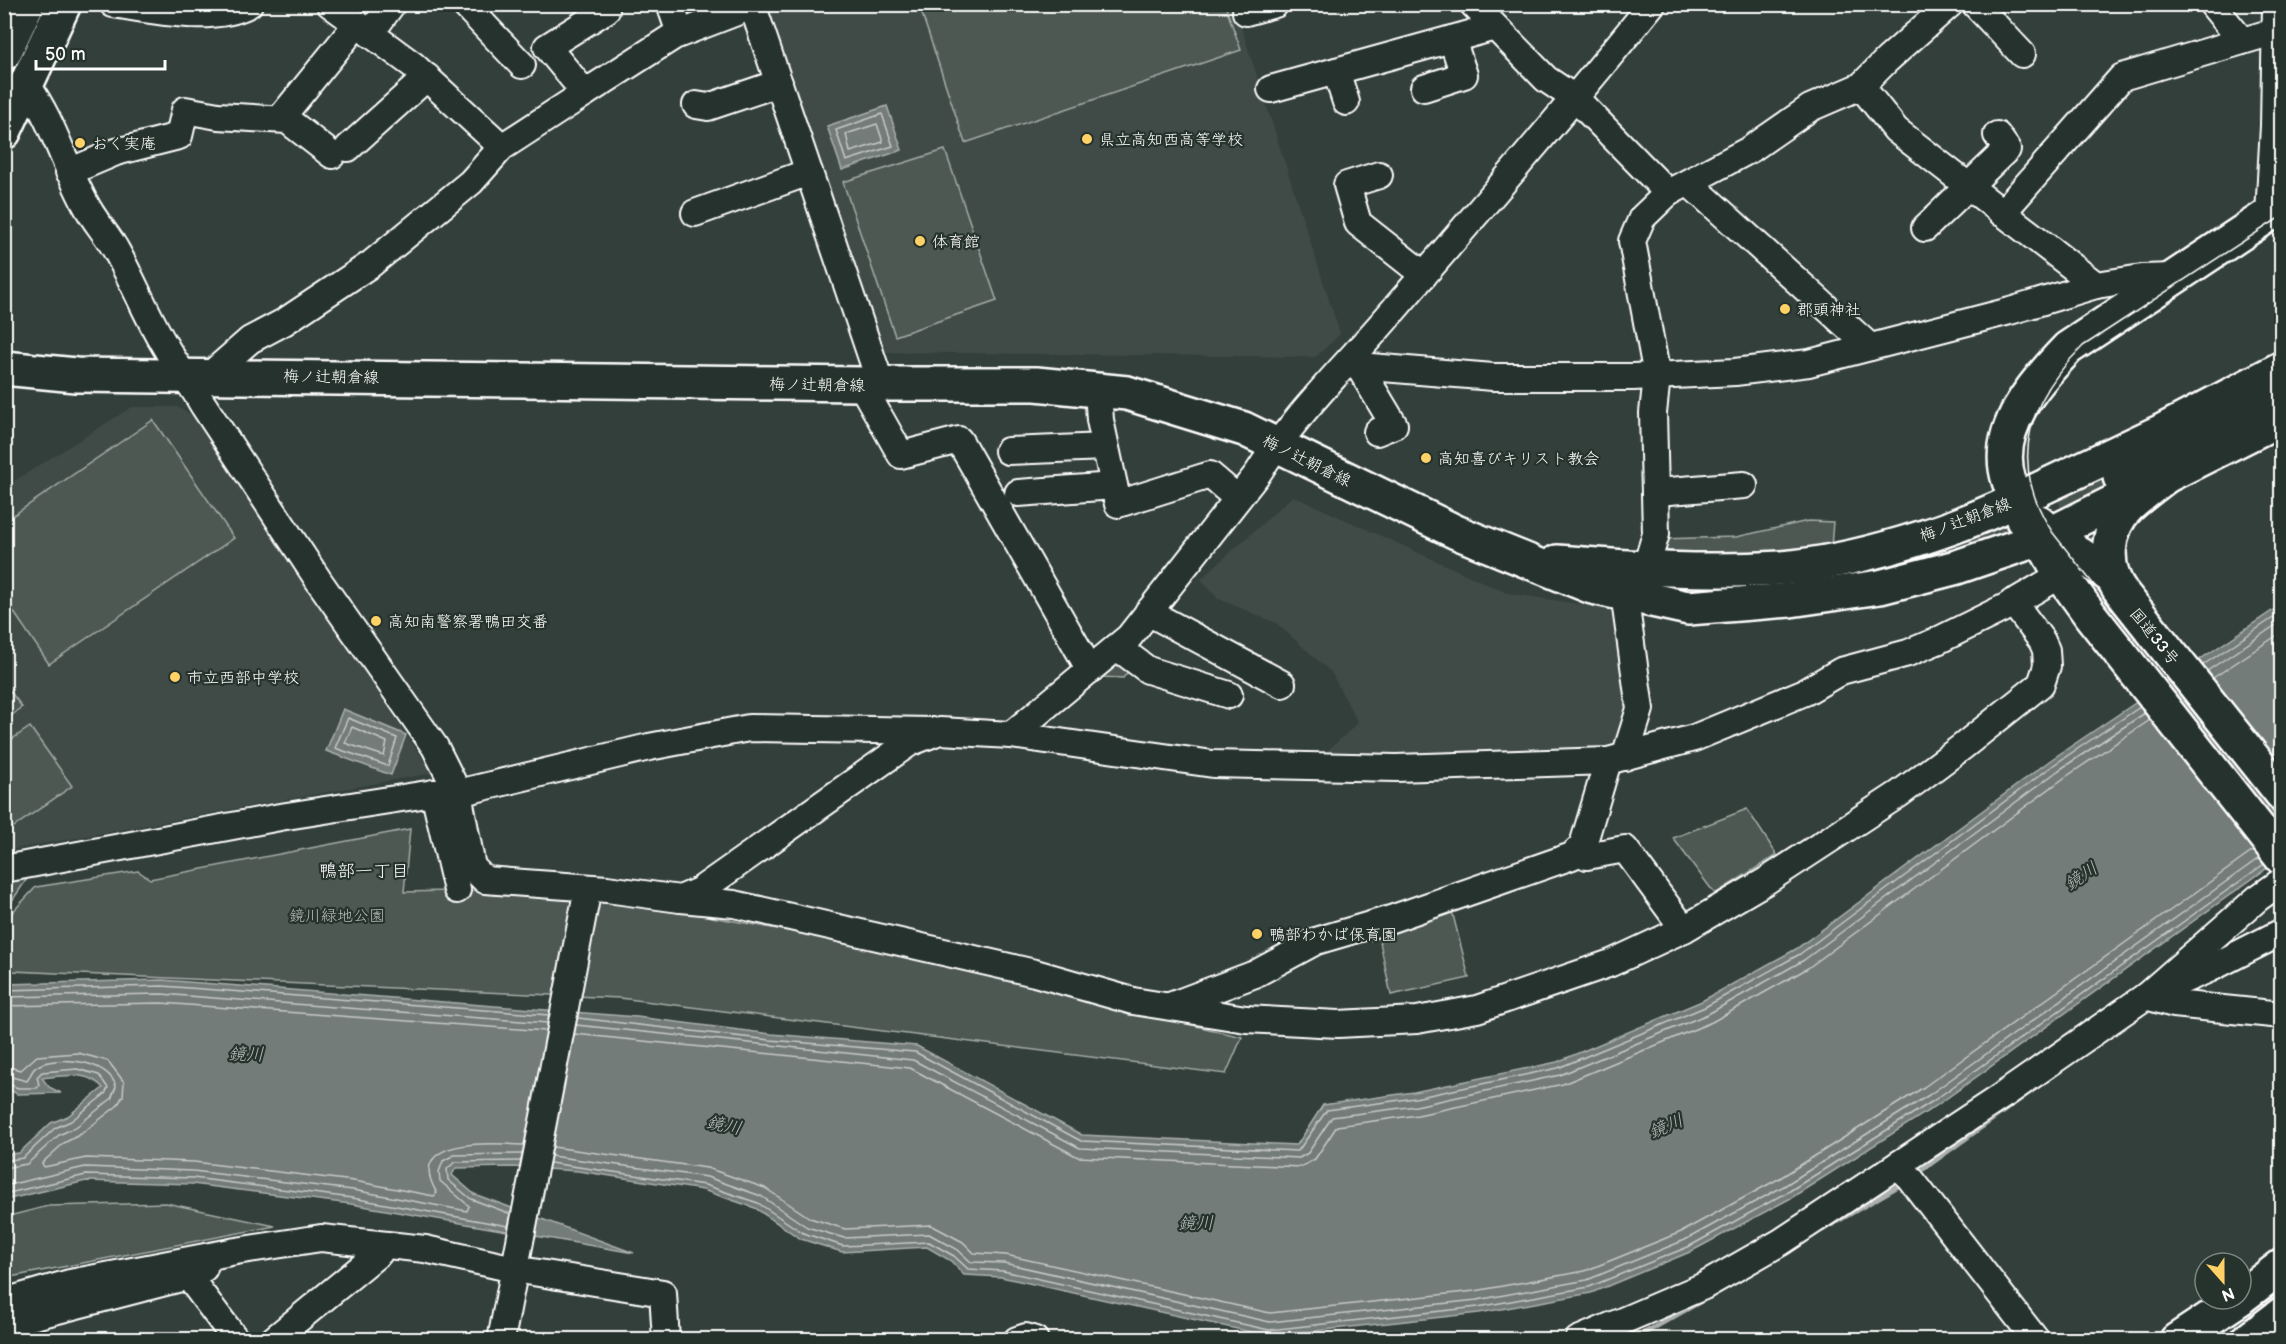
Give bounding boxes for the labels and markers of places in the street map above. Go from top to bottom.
place label: 県立高知西高等学校 [1099,131,1243,150]
marker: 県立高知西高等学校 [1080,132,1094,146]
place label: おく実庵 [92,135,156,154]
marker: おく実庵 [73,136,87,150]
place label: 体育館 [932,233,980,252]
marker: 体育館 [913,234,927,248]
place label: 郡頭神社 [1797,301,1861,320]
marker: 郡頭神社 [1778,302,1792,316]
place label: 高知喜びキリスト教会 [1438,450,1599,469]
marker: 高知喜びキリスト教会 [1419,451,1433,465]
place label: 高知南警察署鴨田交番 [388,613,548,632]
marker: 高知南警察署鴨田交番 [369,614,383,628]
place label: 市立西部中学校 [187,669,299,688]
marker: 市立西部中学校 [168,670,182,684]
place label: 鴨部わかば保育園 [1269,926,1397,945]
marker: 鴨部わかば保育園 [1250,927,1264,941]

